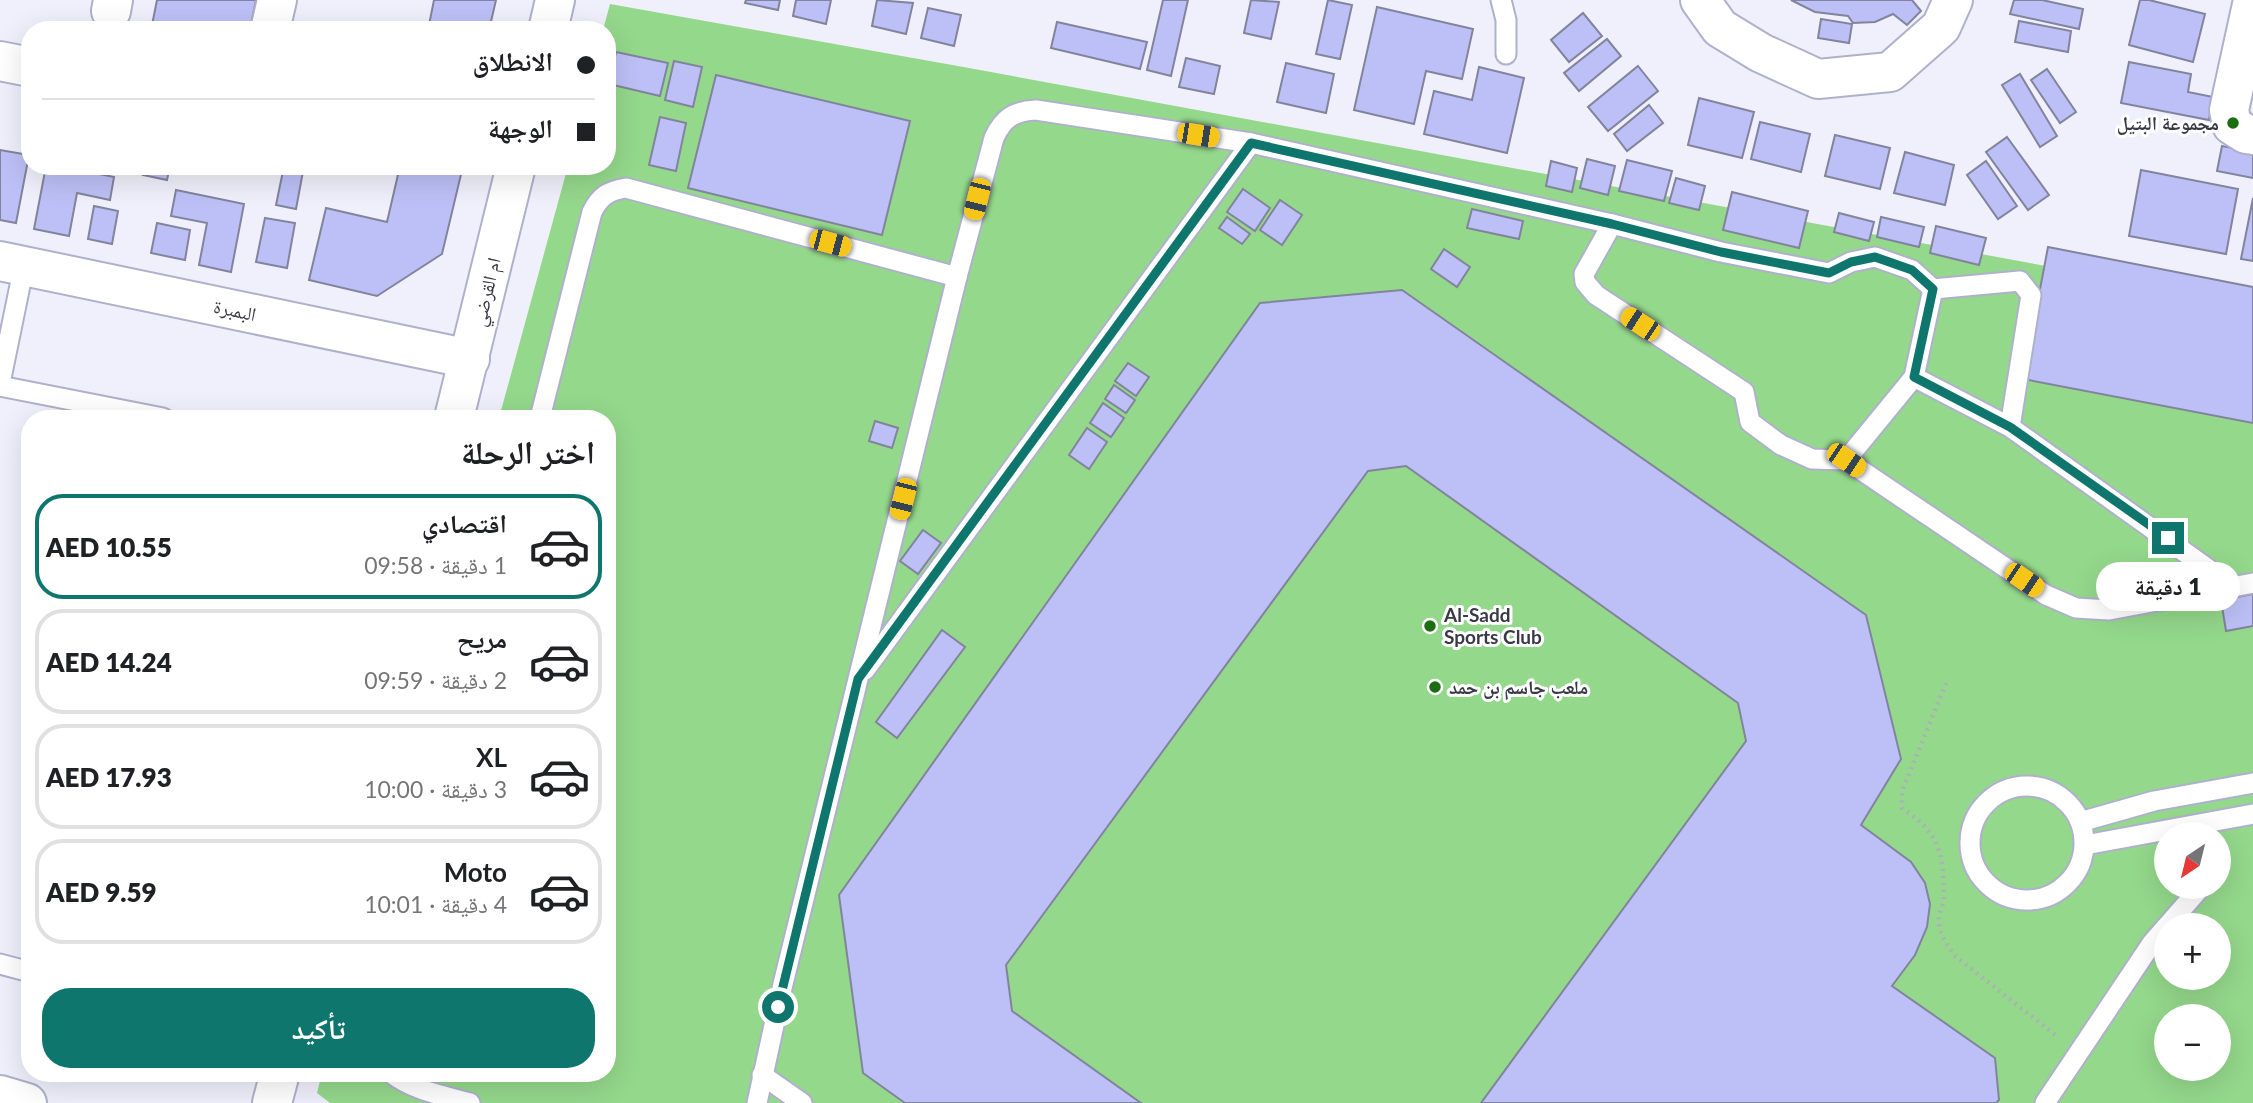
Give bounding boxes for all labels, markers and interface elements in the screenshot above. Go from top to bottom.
text: الانطلاق [473,45,553,77]
place label: مجموعة البتيل [2117,111,2219,135]
text: الوجهة [488,112,553,144]
marker: مجموعة البتيل [2225,115,2241,131]
car [1176,121,1221,149]
car [962,176,993,222]
car [807,227,854,259]
street label: ام القرضي [466,255,509,330]
street label: البمبرة [212,294,258,326]
car [1617,304,1664,344]
text: اختر الرحلة [461,432,595,471]
car [1823,440,1870,480]
car [888,476,919,522]
text: اقتصادي [422,507,507,539]
icon: car [528,515,591,578]
route end [2152,522,2184,554]
text: AED 10.55 [46,531,172,563]
text: 1 دقيقة · 09:58 [364,551,507,579]
car [2001,560,2048,600]
callout: 1 دقيقة [2096,562,2240,612]
text: 1 دقيقة [2135,572,2201,600]
place label: Al-Sadd Sports Club [1443,603,1542,648]
marker: Al-Sadd Sports Club [1422,618,1438,634]
text: مريح [457,622,507,654]
icon: car [528,630,591,693]
text: AED 14.24 [46,646,172,678]
text: 2 دقيقة · 09:59 [364,666,507,694]
place label: ملعب جاسم بن حمد [1449,675,1588,700]
marker: ملعب جاسم بن حمد [1427,679,1443,695]
text: XL [476,741,507,773]
icon: car [528,745,591,808]
text: AED 17.93 [46,761,172,793]
text: 3 دقيقة · 10:00 [364,775,507,803]
north arrow [2154,822,2231,900]
map controls [2154,822,2231,1081]
text: Moto [444,856,507,888]
icon: car [528,860,591,923]
text: AED 9.59 [46,876,157,908]
text: 4 دقيقة · 10:01 [364,890,507,918]
button: + [2154,913,2231,990]
button: تأكيد [42,988,595,1068]
route start [762,991,794,1023]
button: − [2154,1004,2231,1081]

